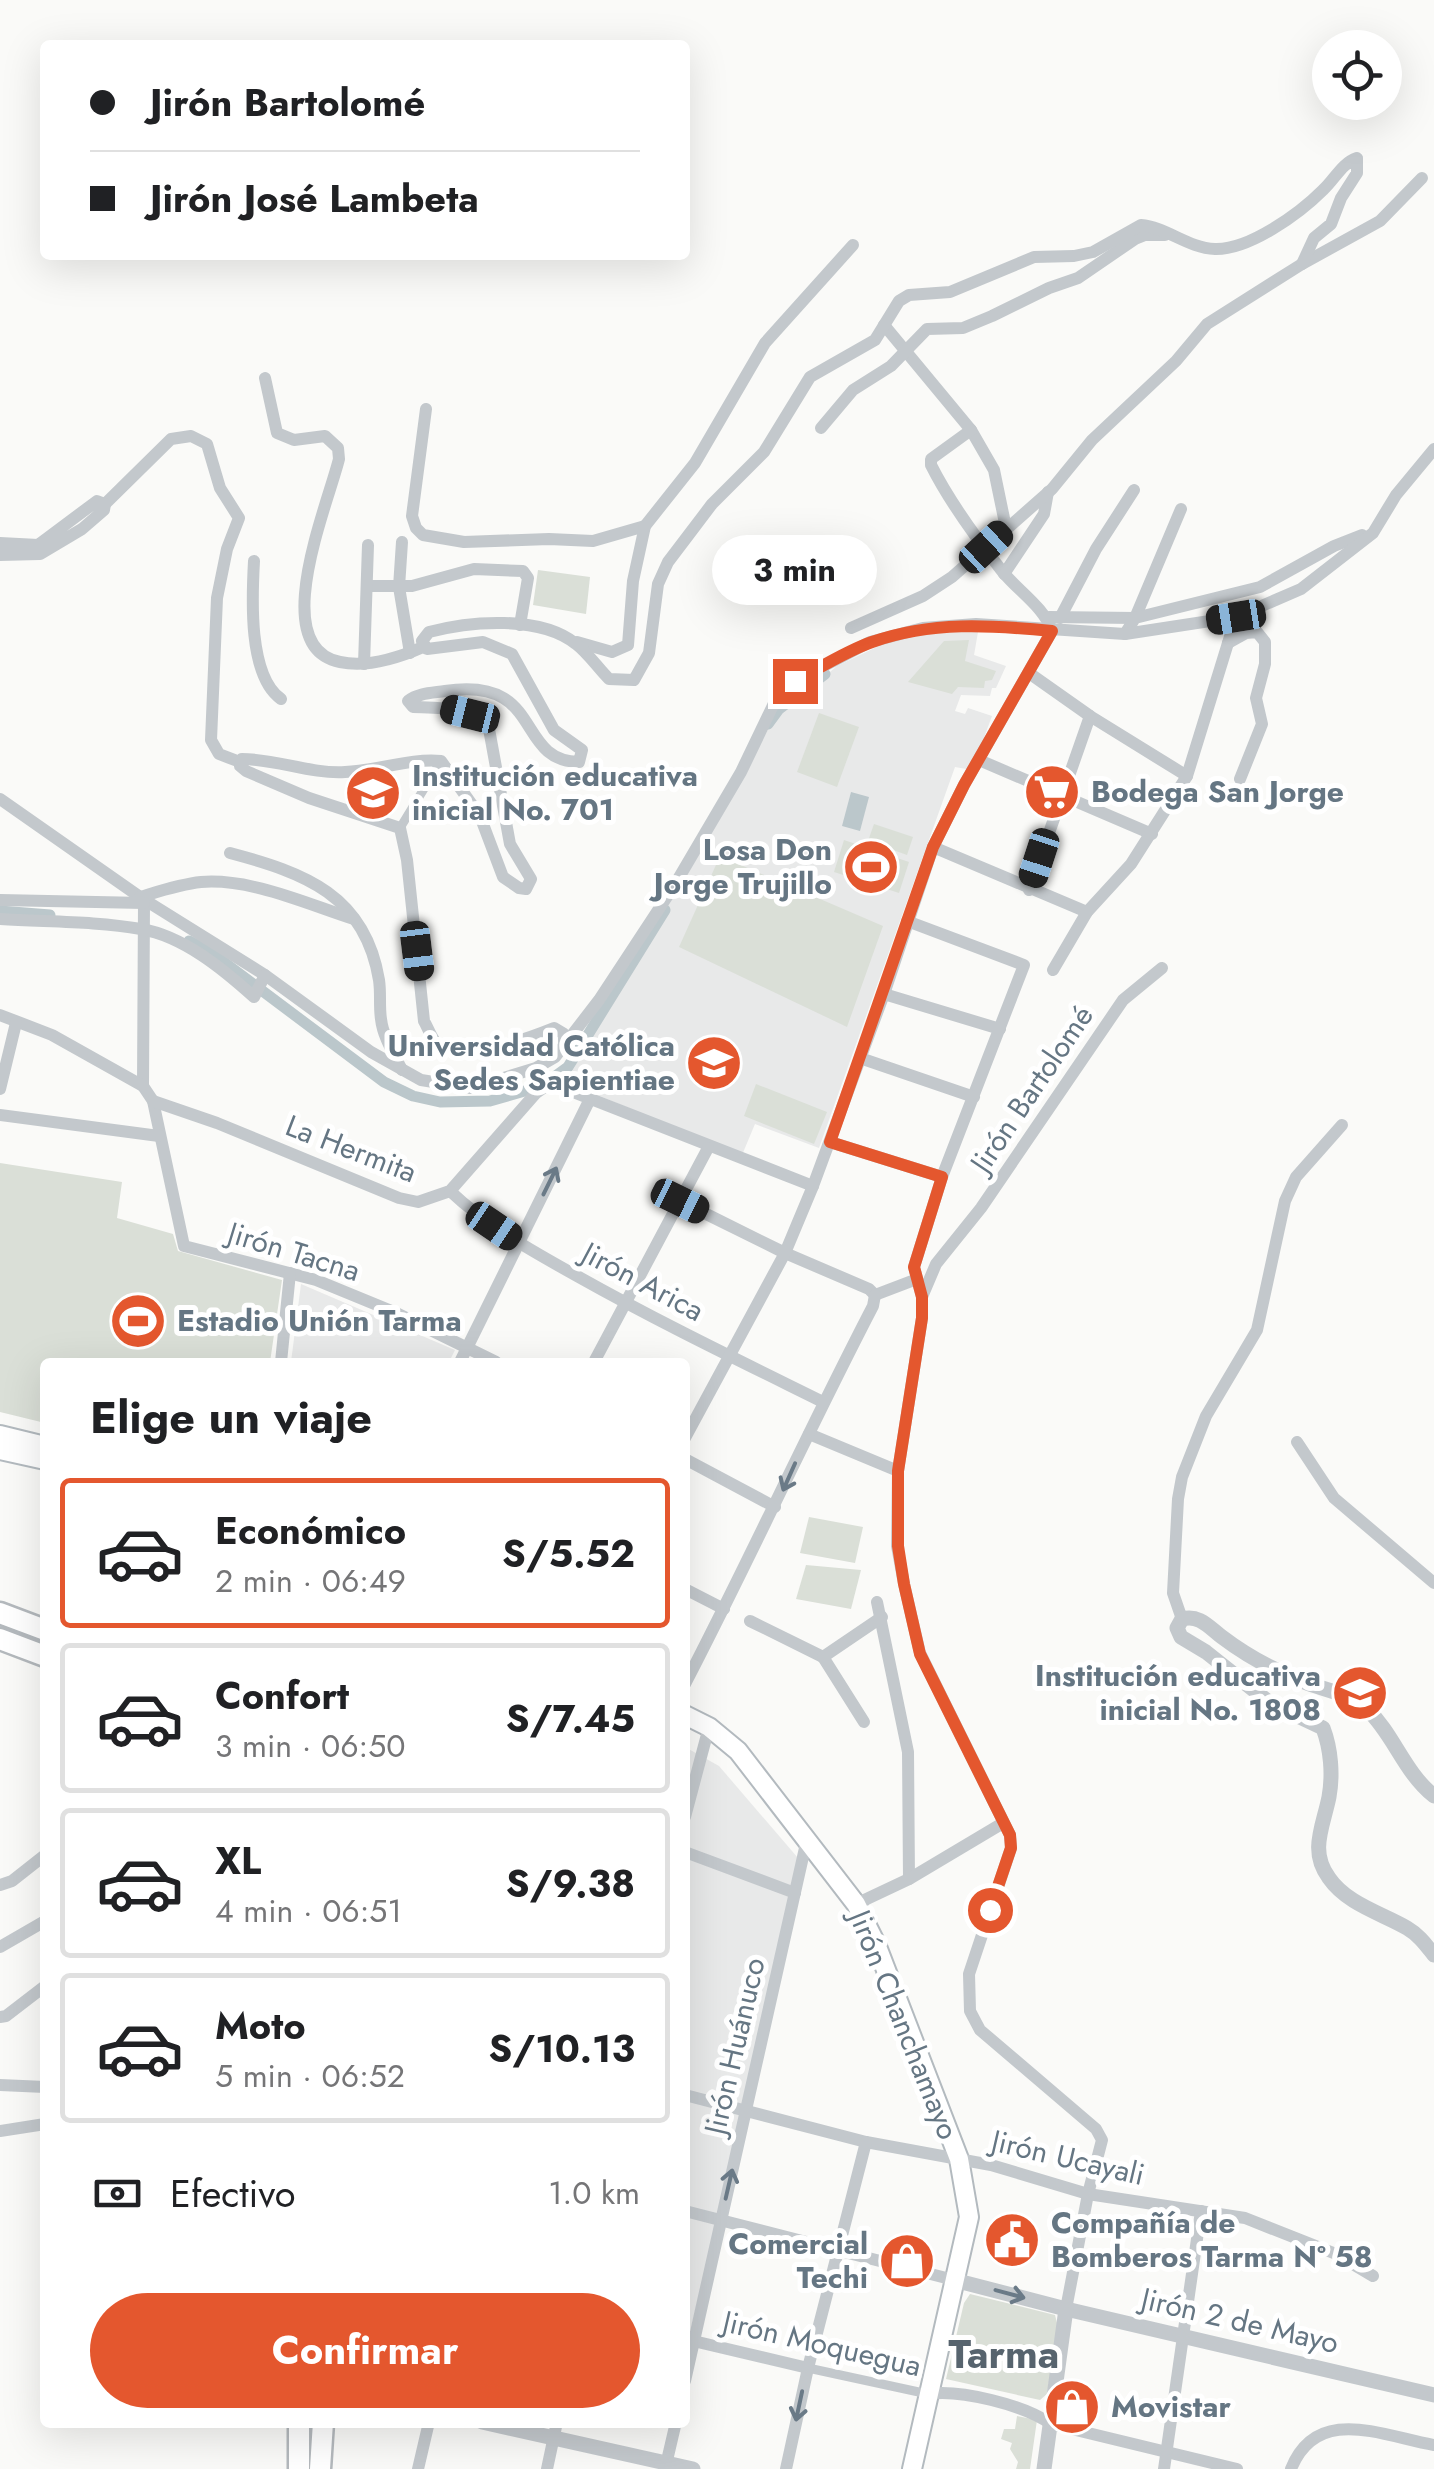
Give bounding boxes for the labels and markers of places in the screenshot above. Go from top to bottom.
place label: Institución educativa inicial No. 701 [412,754,698,831]
supermarket icon: Bodega San Jorge [1022,762,1082,822]
school or university icon: Institución educativa inicial No. 701 [343,763,403,823]
place label: Bodega San Jorge [1091,770,1344,813]
place label: Losa Don Jorge Trujillo [649,828,832,905]
sports icon: Losa Don Jorge Trujillo [841,837,901,897]
place label: Universidad Católica Sedes Sapientiae [388,1024,675,1101]
school or university icon: Universidad Católica Sedes Sapientiae [684,1033,744,1093]
sports icon: Estadio Unión Tarma [108,1291,168,1351]
place label: Estadio Unión Tarma [177,1299,462,1342]
place label: Institución educativa inicial No. 1808 [1035,1654,1321,1731]
school or university icon: Institución educativa inicial No. 1808 [1330,1663,1390,1723]
place label: Compañía de Bomberos Tarma Nº 58 [1051,2201,1373,2278]
public building icon: Compañía de Bomberos Tarma Nº 58 [982,2210,1042,2270]
place label: Comercial Techi [728,2222,868,2299]
shop icon: Comercial Techi [877,2231,937,2291]
shop icon: Movistar [1042,2377,1102,2437]
place label: Movistar [1111,2385,1231,2428]

